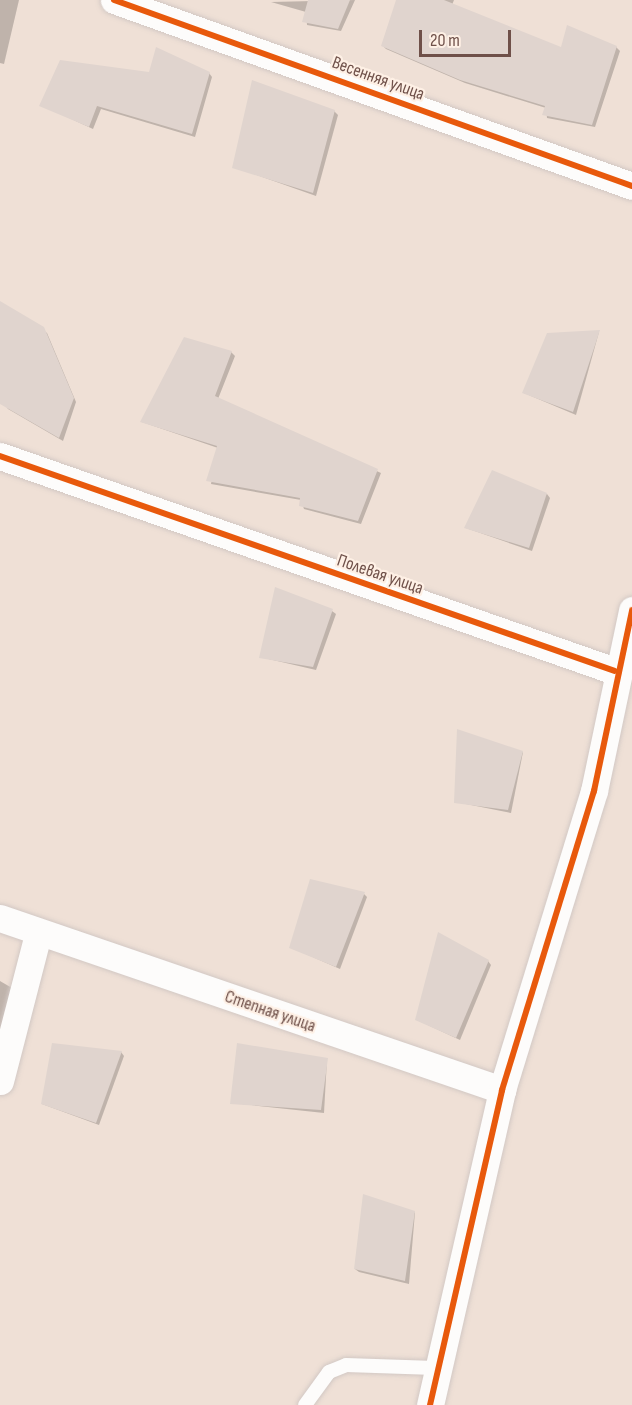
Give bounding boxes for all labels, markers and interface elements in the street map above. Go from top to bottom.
scale bar [422,18,514,56]
text: 20 m [430,30,460,51]
street label: Весенняя улица [329,52,427,106]
street label: Полевая улица [334,550,426,600]
street label: Степная улица [222,986,318,1038]

